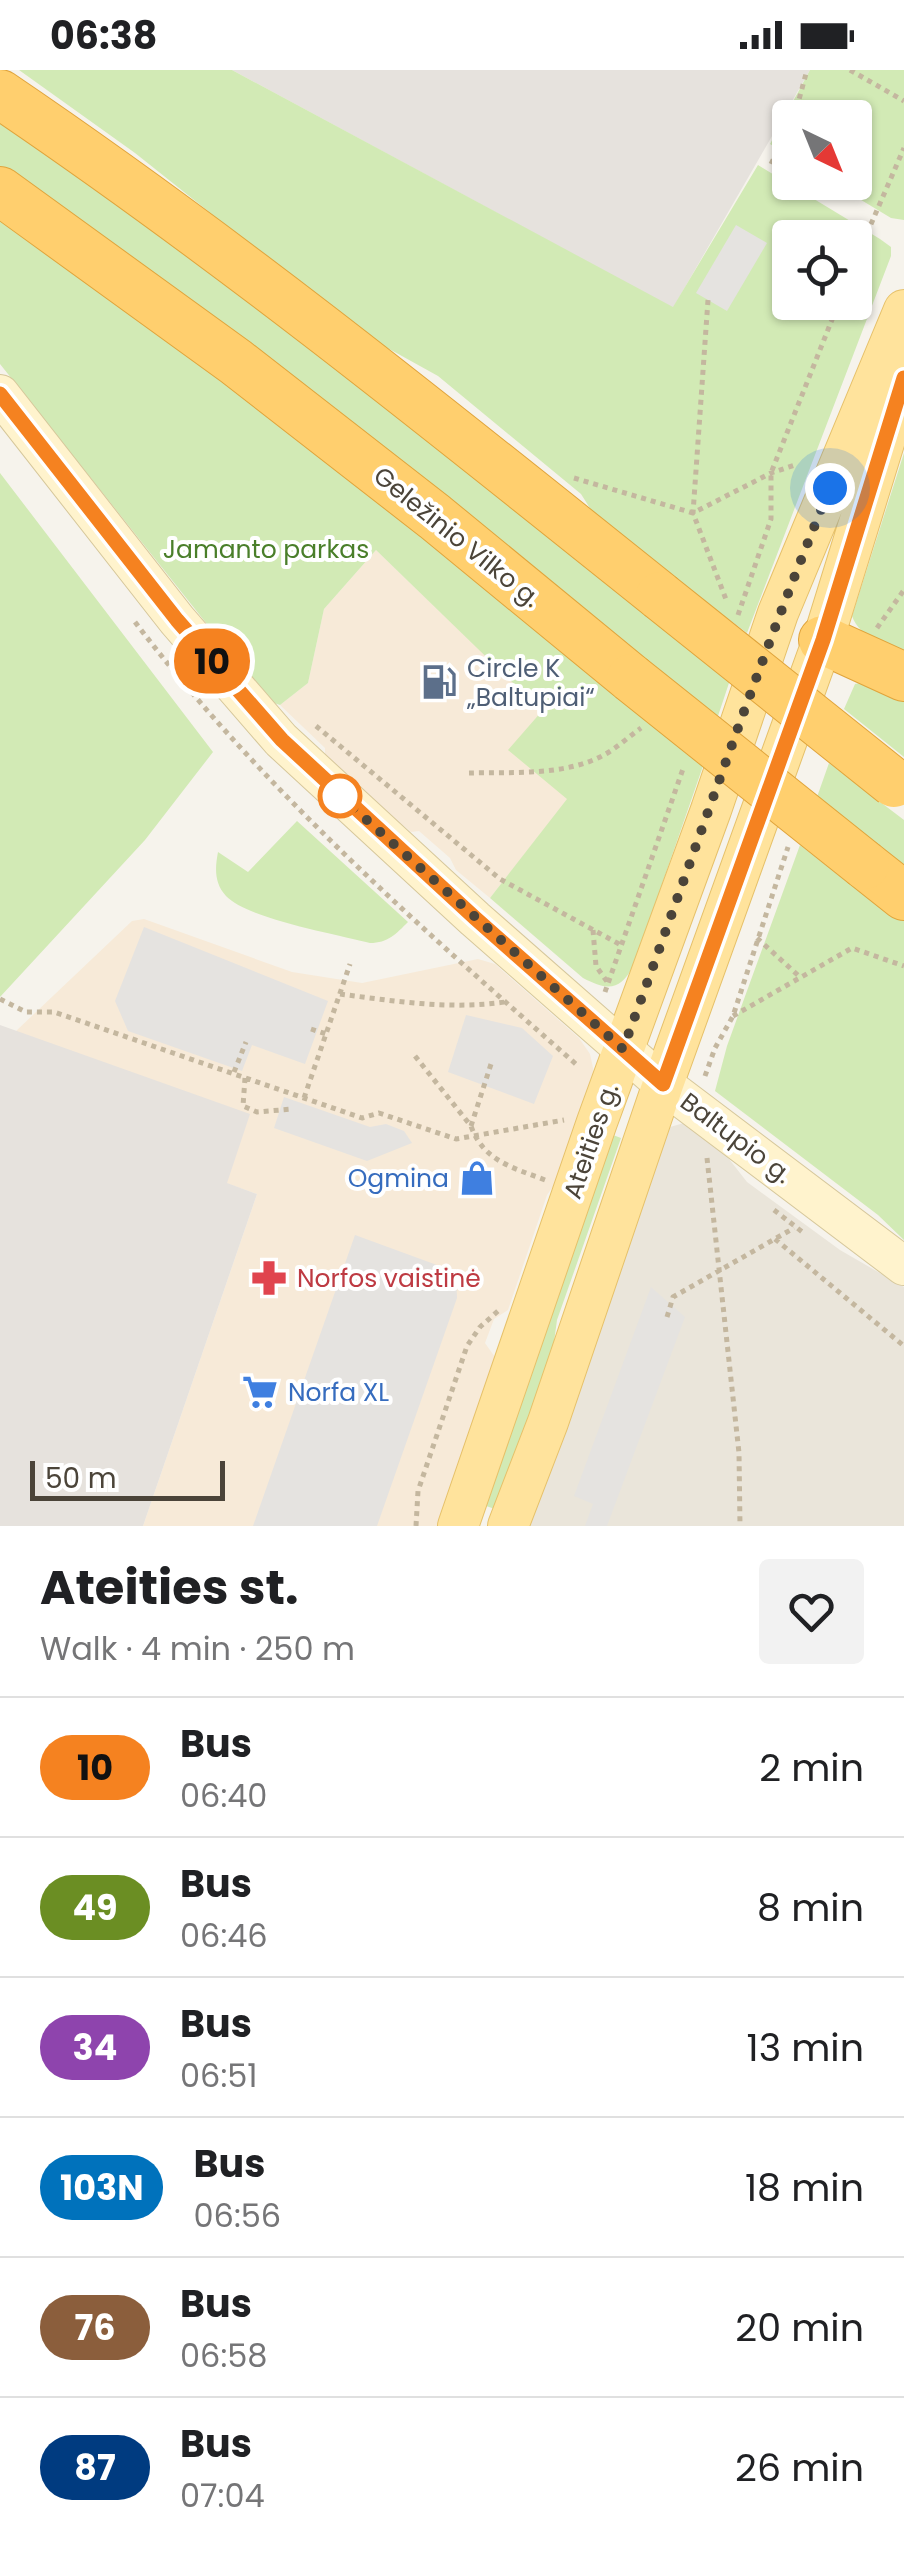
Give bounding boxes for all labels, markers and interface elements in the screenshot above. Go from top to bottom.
text: 06:38 [50,9,157,62]
north arrow [772,100,872,200]
map controls [772,100,872,320]
button: locate [772,220,872,320]
street label: Geležinio Vilko g. [366,459,548,615]
your location [805,463,855,513]
park label: Jamanto parkas [163,532,369,567]
line badge: 10 [167,628,257,694]
text: 10 [194,637,230,686]
place label: Circle K „Baltupiai“ [466,651,595,715]
fuel station icon: Circle K „Baltupiai“ [420,663,458,701]
unlabelled marker [319,775,361,817]
street label: Ateities g. [555,1078,627,1204]
street label: Baltupio g. [673,1084,799,1192]
shop icon: Ogmina [458,1159,496,1197]
place label: Ogmina [348,1161,449,1196]
pharmacy icon: Norfos vaistinė [250,1259,288,1297]
place label: Norfos vaistinė [297,1261,481,1296]
supermarket icon: Norfa XL [241,1373,279,1411]
place label: Norfa XL [288,1375,389,1410]
scale bar [30,1456,225,1500]
text: 50 m [45,1459,116,1498]
text: Ateities st. [40,1554,299,1621]
button: heart [759,1559,864,1664]
text: Walk · 4 min · 250 m [40,1626,355,1671]
text: Bus [180,1717,252,1770]
text: 2 min [759,1741,864,1794]
text: 10 [77,1743,113,1792]
text: 06:40 [180,1773,267,1818]
text: Bus [180,1857,252,1910]
text: 8 min [757,1881,864,1934]
text: 49 [72,1883,118,1932]
text: 06:46 [180,1913,268,1958]
text: Bus [180,1997,252,2050]
text: 13 min [747,2021,864,2074]
text: 34 [73,2023,117,2072]
text: 06:51 [180,2053,258,2098]
text: Bus [193,2137,265,2190]
text: 18 min [745,2161,864,2214]
text: 103N [60,2163,143,2212]
text: 06:56 [193,2193,281,2238]
text: Bus [180,2277,252,2330]
text: 20 min [735,2301,864,2354]
text: 76 [74,2303,116,2352]
text: 06:58 [180,2333,268,2378]
text: Bus [180,2417,252,2470]
text: 26 min [735,2441,864,2494]
text: 87 [74,2443,116,2492]
text: 07:04 [180,2473,265,2518]

